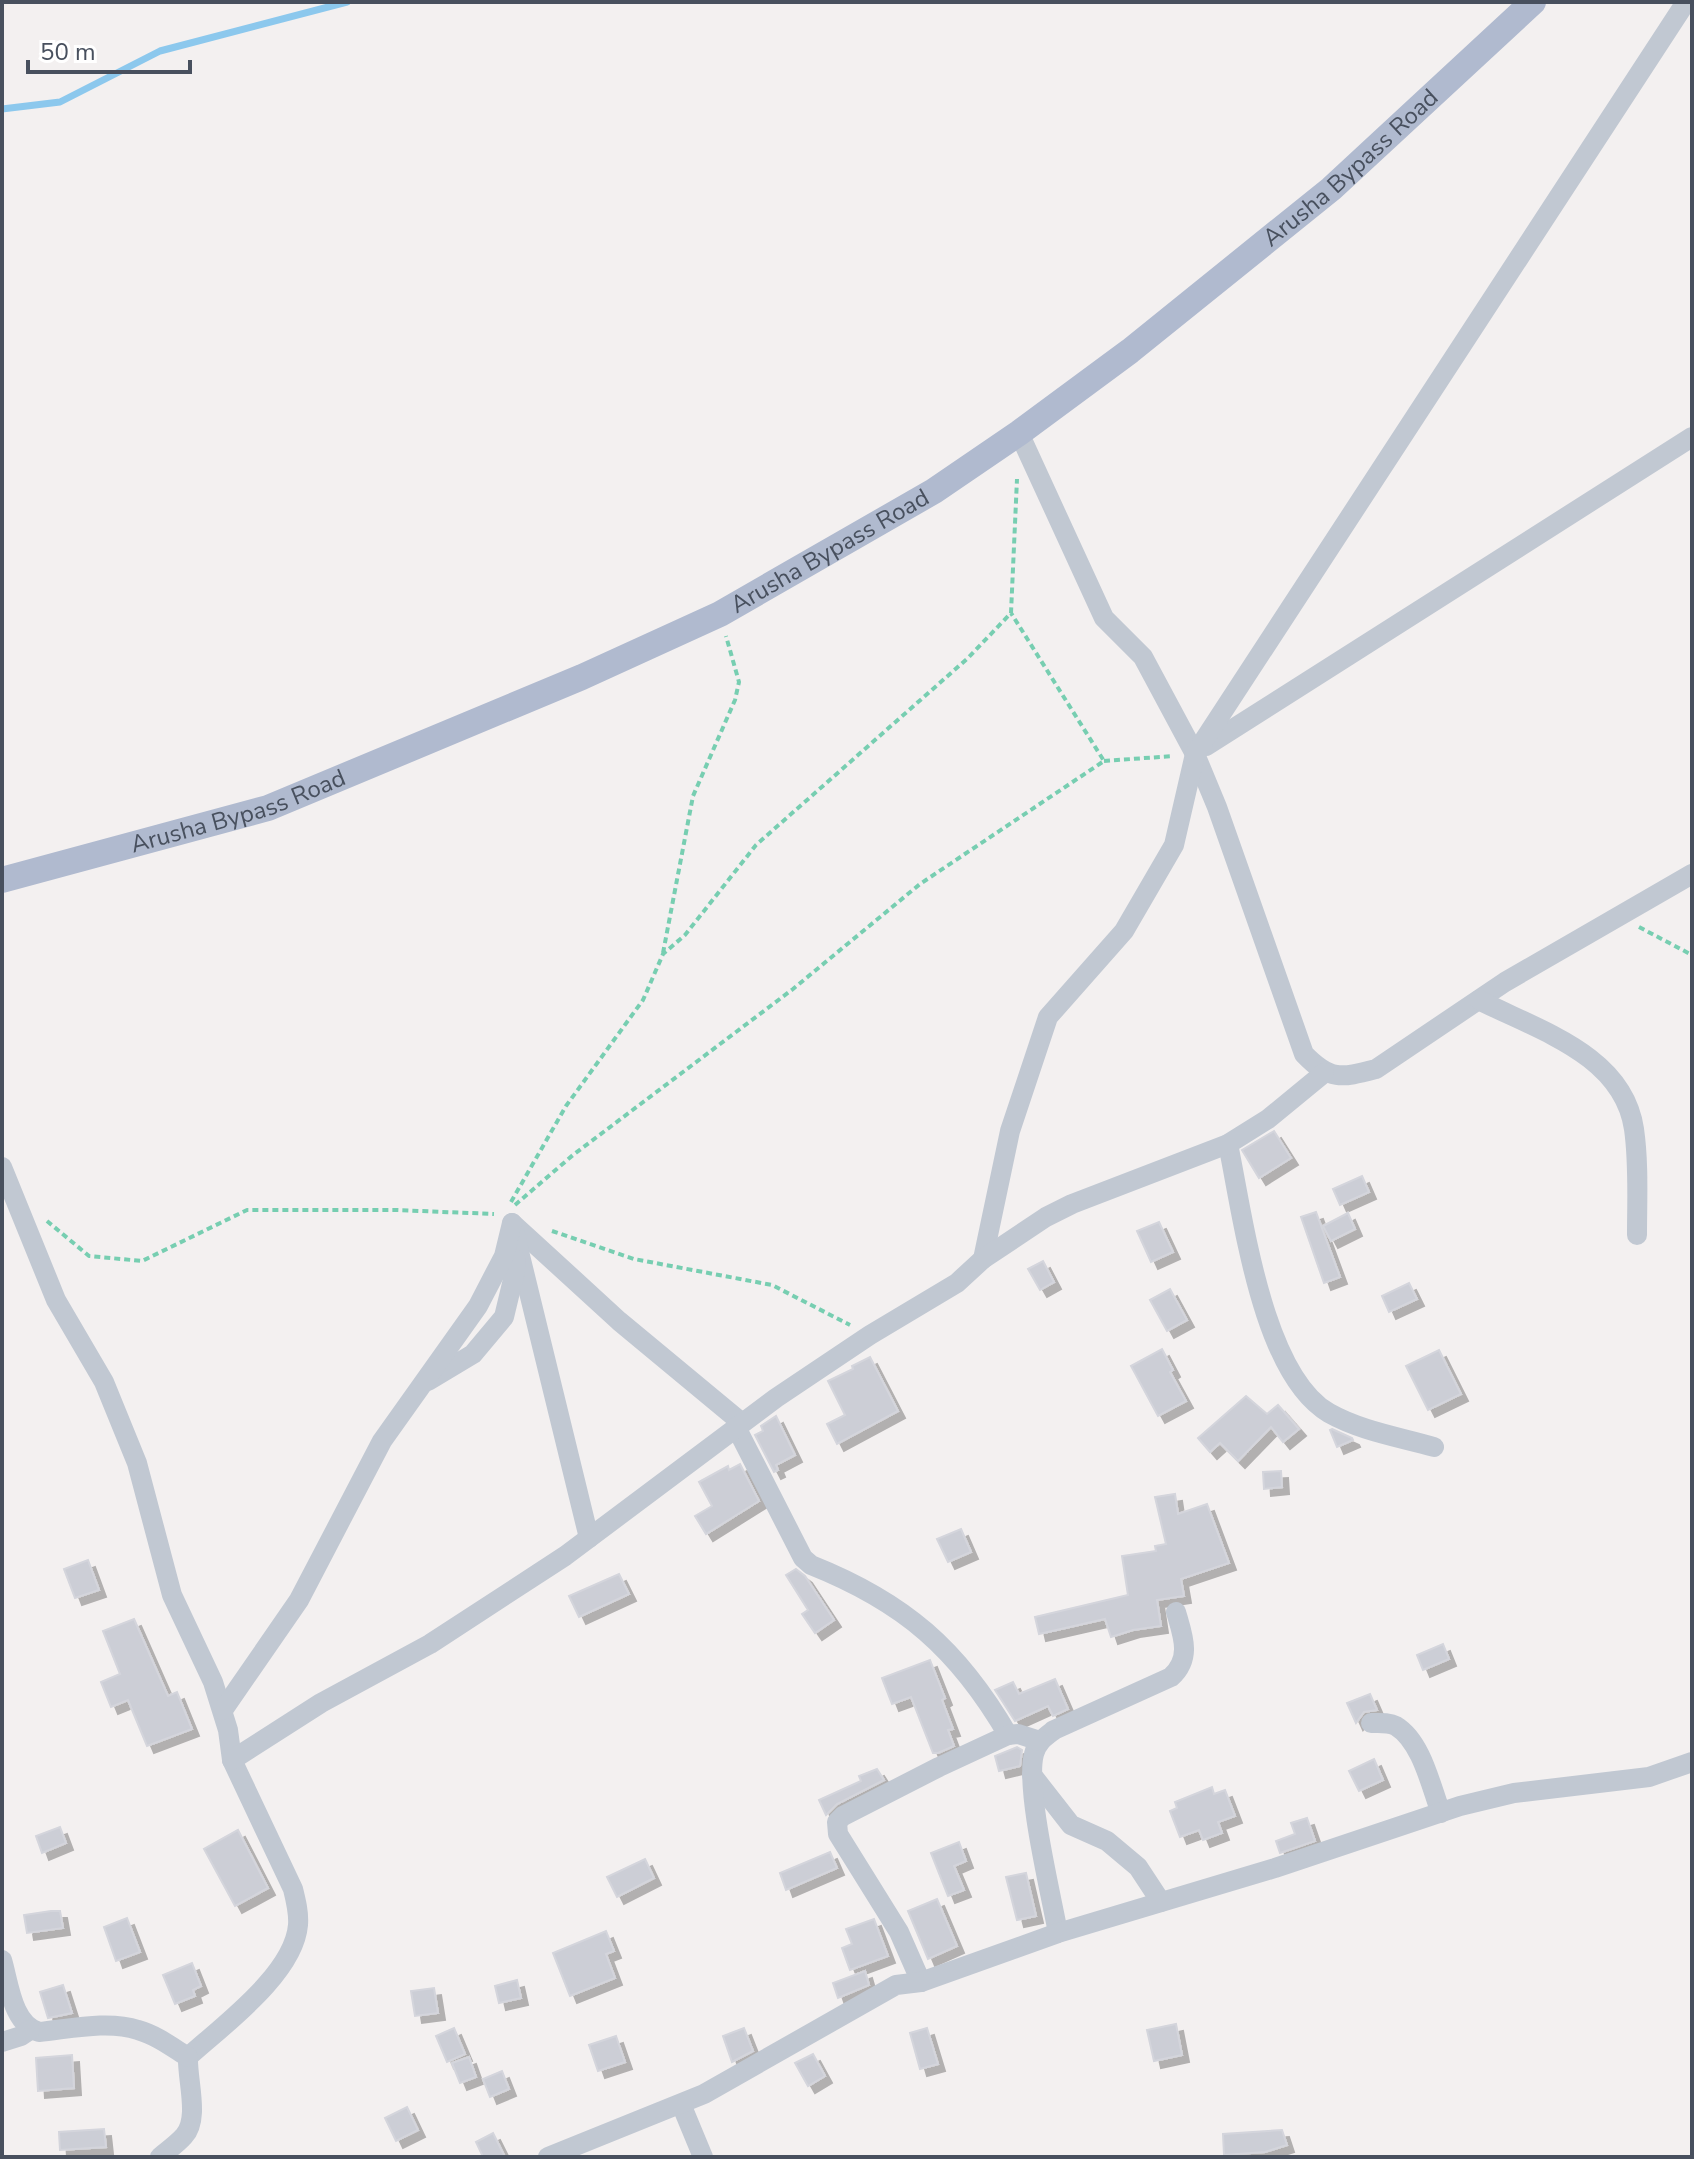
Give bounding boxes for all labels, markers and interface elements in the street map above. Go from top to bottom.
scale bar [28,24,190,74]
text: 50 m [40,36,96,68]
street label: Arusha Bypass Road [1256,82,1445,254]
street label: Arusha Bypass Road [725,481,935,621]
street label: Arusha Bypass Road [127,761,350,860]

